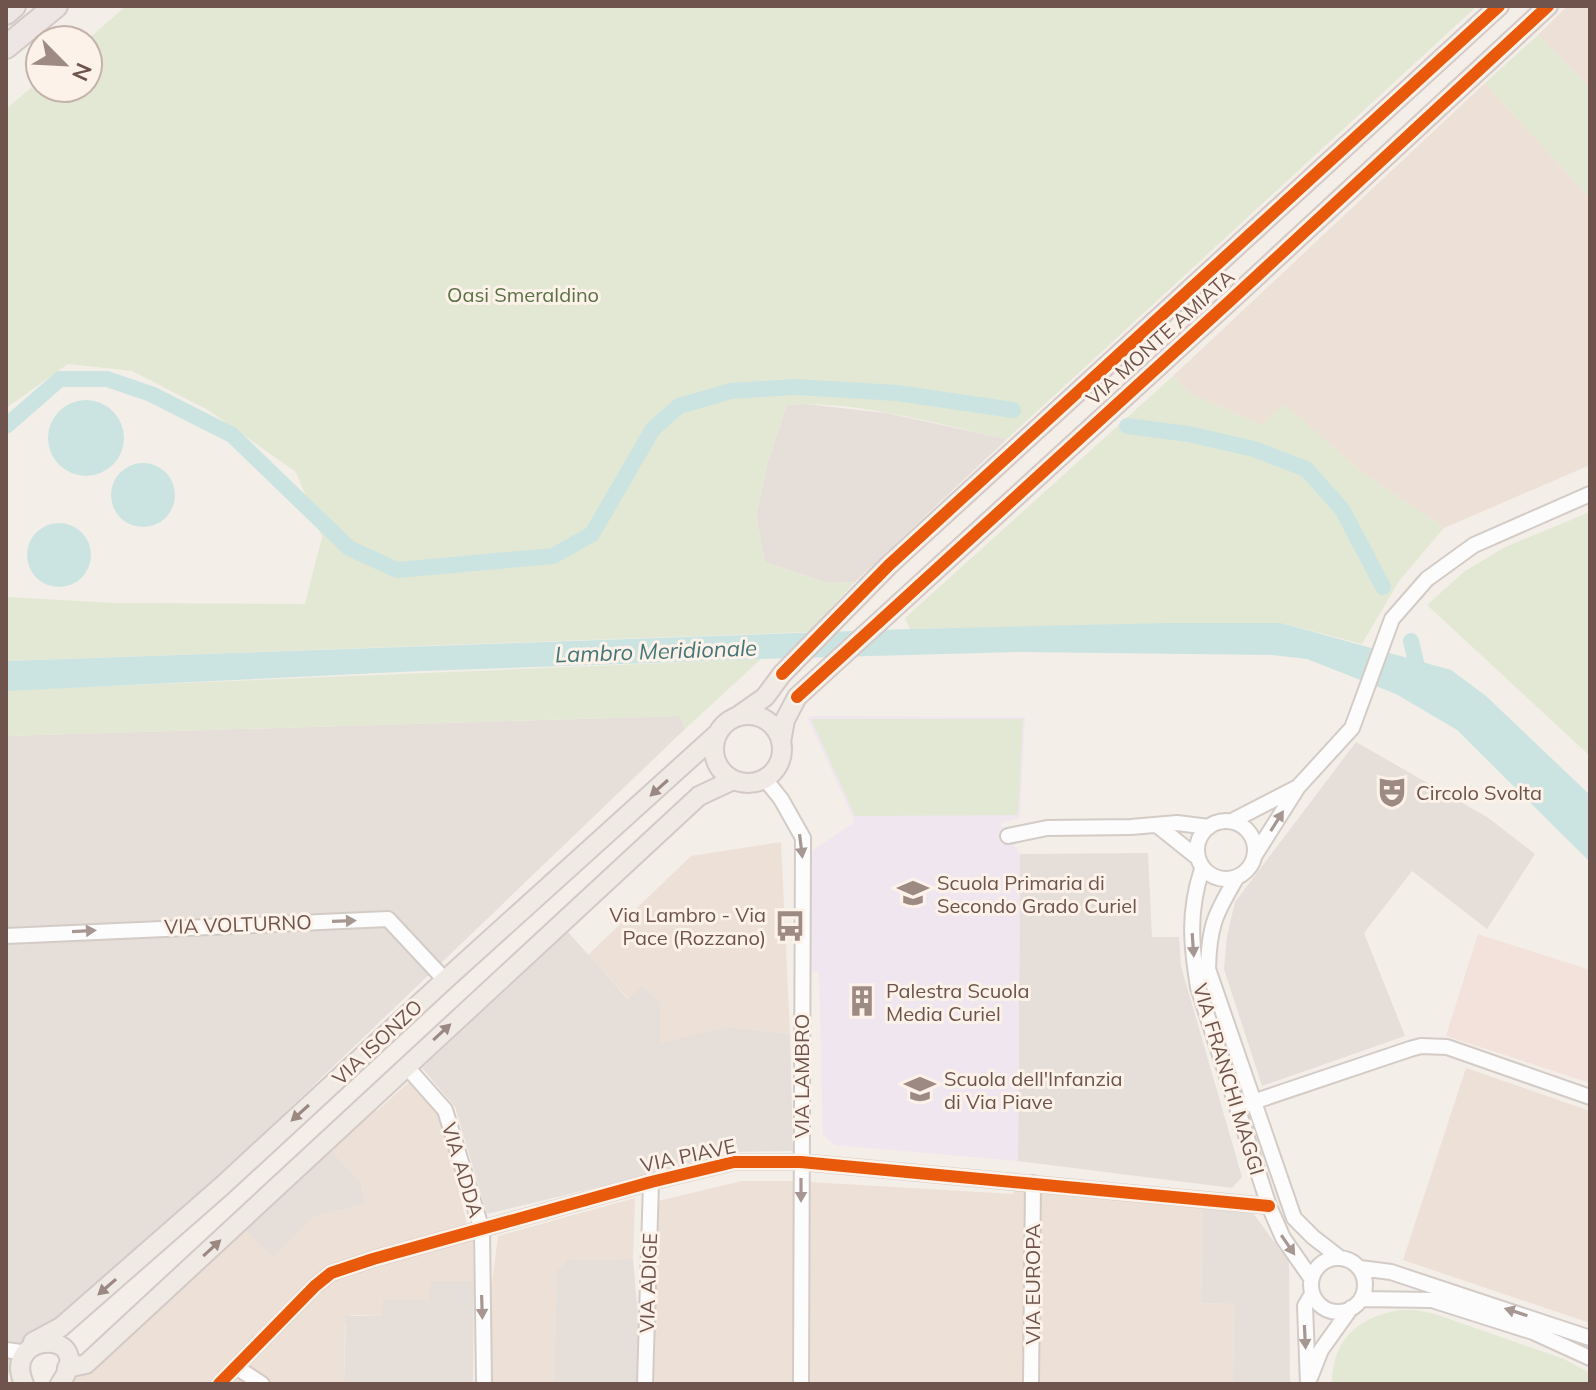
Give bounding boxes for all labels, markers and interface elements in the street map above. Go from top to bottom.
north arrow [24,24,104,104]
text: N [66,59,98,85]
street label: VIA MONTE AMIATA [1081,264,1240,410]
park label: Oasi Smeraldino [447,282,599,307]
water label: Lambro Meridionale [554,633,758,669]
theatre icon: Circolo Svolta [1375,775,1409,809]
one-way arrow [649,779,669,796]
place label: Circolo Svolta [1416,780,1542,805]
one-way arrow [1269,810,1284,831]
one-way arrow [794,834,807,859]
place label: Scuola Primaria di Secondo Grado Curiel [937,870,1137,918]
school or university icon: Scuola Primaria di Secondo Grado Curiel [896,876,930,910]
place label: Via Lambro - Via Pace (Rozzano) [609,902,766,950]
street label: VIA VOLTURNO [164,909,312,939]
bus stop icon: Via Lambro - Via Pace (Rozzano) [773,909,807,943]
one-way arrow [332,914,357,927]
one-way arrow [72,924,97,937]
one-way arrow [1186,933,1199,958]
place label: Palestra Scuola Media Curiel [886,978,1029,1026]
street label: VIA FRANCHI MAGGI [1188,980,1270,1178]
building icon: Palestra Scuola Media Curiel [845,984,879,1018]
street label: VIA ISONZO [327,994,427,1090]
street label: VIA LAMBRO [789,1014,814,1138]
one-way arrow [432,1023,451,1042]
place label: Scuola dell'Infanzia di Via Piave [944,1066,1123,1114]
school or university icon: Scuola dell'Infanzia di Via Piave [903,1072,937,1106]
one-way arrow [291,1104,310,1122]
street label: VIA ADDA [437,1119,489,1221]
street label: VIA PIAVE [638,1133,738,1177]
one-way arrow [795,1178,807,1203]
street label: VIA EUROPA [1020,1223,1045,1344]
street label: VIA ADIGE [634,1232,662,1334]
one-way arrow [1281,1234,1295,1256]
one-way arrow [202,1240,221,1258]
one-way arrow [97,1277,116,1295]
one-way arrow [476,1295,488,1320]
one-way arrow [1504,1306,1528,1318]
one-way arrow [1299,1325,1312,1350]

